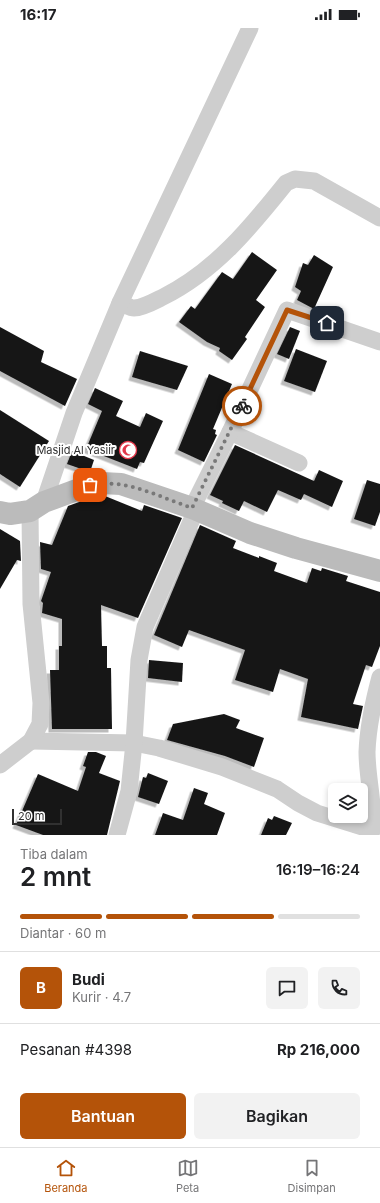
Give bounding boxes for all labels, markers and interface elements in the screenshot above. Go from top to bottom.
text: 16:17 [20,5,56,24]
pin [310,306,344,340]
icon: home [316,312,338,334]
courier [222,386,262,426]
icon: bike [231,395,253,417]
mosque icon: Masjid Al Yasiir [118,440,138,460]
place label: Masjid Al Yasiir [36,443,115,457]
pin [73,468,107,502]
icon: bag [79,474,101,496]
map controls [328,783,368,823]
button: layers [328,783,368,823]
scale bar [12,807,62,826]
text: 20 m [18,809,44,823]
text: Tiba dalam [20,846,88,862]
text: 16:19–16:24 [276,860,360,879]
text: 2 mnt [20,861,91,892]
text: Diantar · 60 m [20,925,106,941]
button: chat [266,967,308,1009]
button: phone [318,967,360,1009]
text: Budi [72,970,105,989]
text: B [36,978,46,997]
text: Kurir · 4.7 [72,989,131,1005]
text: Pesanan #4398 [20,1040,132,1059]
text: Rp 216,000 [277,1040,360,1059]
button: Bantuan [20,1093,186,1139]
button: Bagikan [194,1093,360,1139]
tab: Beranda [44,1157,88,1195]
tab: Peta [176,1157,199,1195]
tab: Disimpan [288,1157,336,1195]

